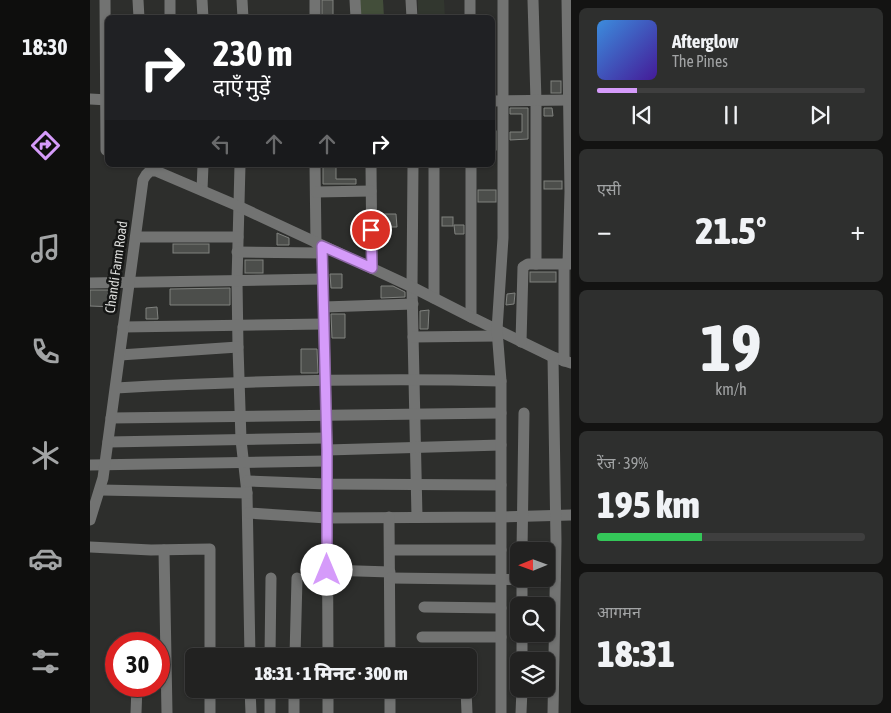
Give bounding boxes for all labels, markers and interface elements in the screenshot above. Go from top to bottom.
text: Afterglow [672,30,739,52]
text: 230 m [213,33,292,73]
text: 18:30 [22,34,68,60]
icon: right [130,35,195,100]
text: The Pines [672,52,728,70]
text: दाएँ मुड़ें [213,74,271,100]
icon: previous [628,101,656,129]
icon: pause [717,101,745,129]
icon: next [806,101,834,129]
icon: directions [28,128,63,163]
icon: left [207,130,235,158]
icon: ahead [260,130,288,158]
icon: ahead [313,130,341,158]
icon: right [366,130,394,158]
text: एसी [597,180,621,198]
pin [350,209,392,251]
text: 21.5° [696,209,766,252]
text: − [597,214,612,246]
text: + [850,214,865,246]
icon: arrive [357,216,385,244]
street label: Chandi Farm Road [102,220,130,314]
icon: music [28,231,63,266]
text: 19 [700,310,762,385]
icon: phone [28,334,63,369]
text: km/h [715,380,747,398]
icon: climate [28,438,63,473]
text: रेंज · 39% [597,454,648,472]
text: 195 km [597,483,700,526]
icon: car [28,541,63,576]
north arrow [510,542,555,588]
map controls [510,542,555,697]
position arrow [300,543,352,595]
button: search [510,597,555,642]
text: आगमन [597,603,641,621]
speed limit sign: 30 [105,632,170,697]
text: 18:31 [597,632,675,675]
icon: filters [28,644,63,679]
button: layers [510,652,555,697]
text: 18:31 · 1 मिनट · 300 m [254,662,408,684]

